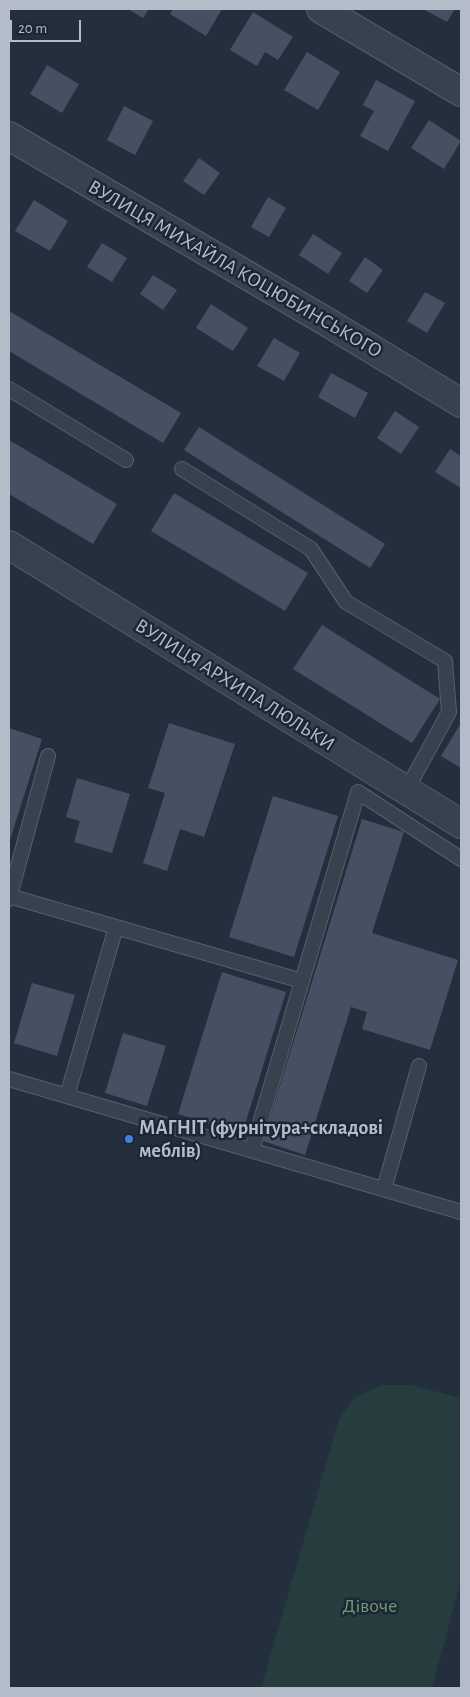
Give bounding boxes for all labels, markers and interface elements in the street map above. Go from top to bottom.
scale bar [12,10,84,42]
text: 20 m [18,21,47,36]
street label: ВУЛИЦЯ МИХАЙЛА КОЦЮБИНСЬКОГО [84,175,386,363]
street label: ВУЛИЦЯ АРХИПА ЛЮЛЬКИ [131,614,339,756]
place label: МАГНІТ (фурнітура+складові меблів) [139,1116,383,1163]
marker: МАГНІТ (фурнітура+складові меблів) [123,1133,135,1145]
park label: Дівоче [343,1594,397,1618]

